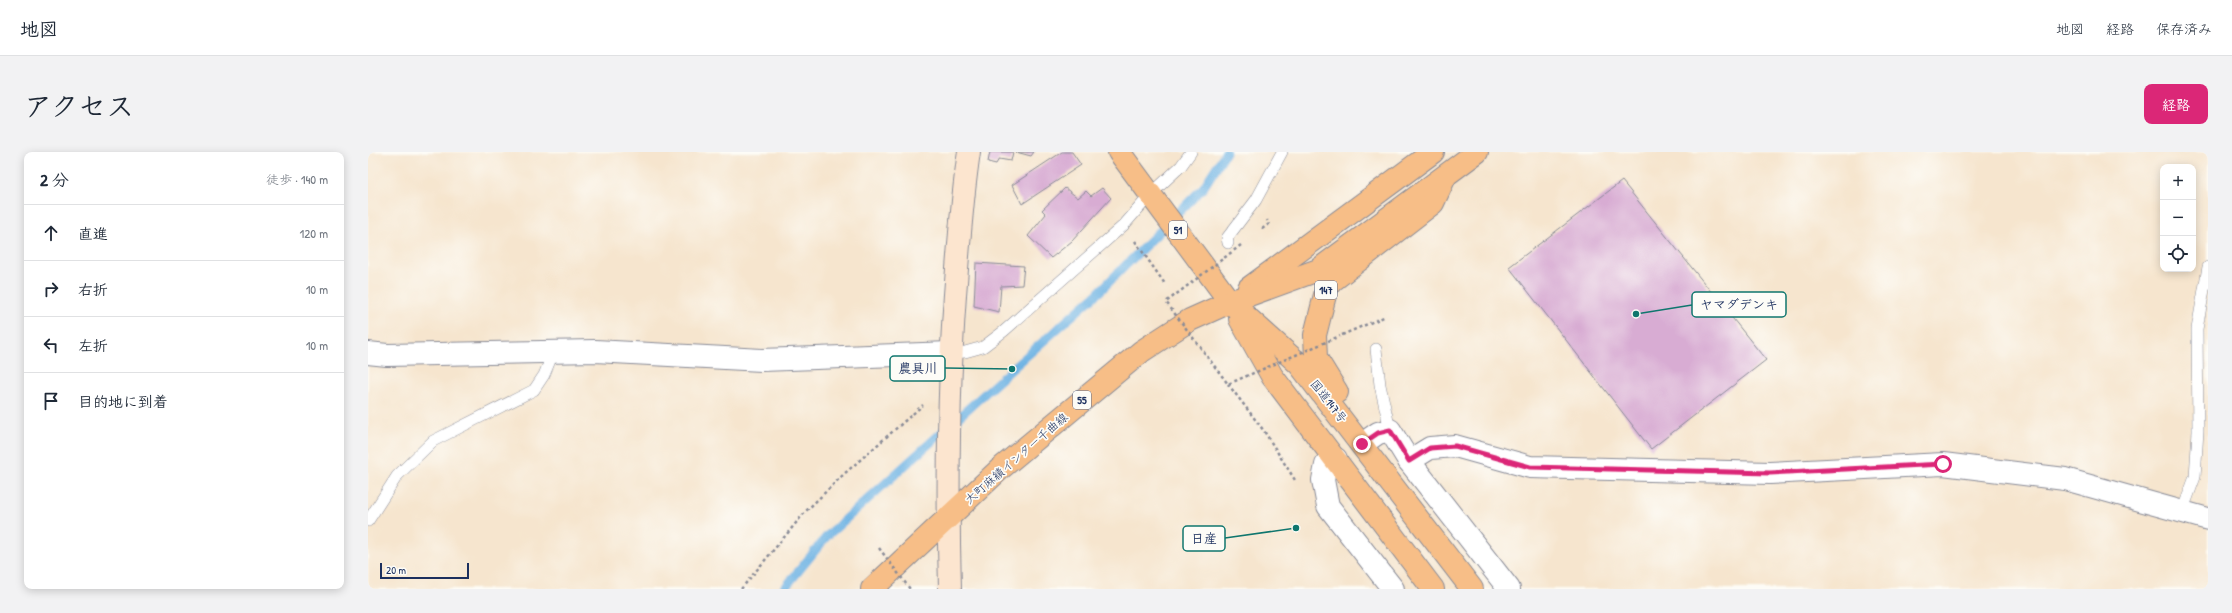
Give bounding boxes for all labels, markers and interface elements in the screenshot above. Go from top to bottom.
text: 地図 [20,16,58,42]
text: 地図 [2056,19,2084,38]
text: 経路 [2106,19,2134,38]
text: 保存済み [2156,19,2212,38]
button: 経路 [2144,84,2208,124]
text: アクセス [24,87,134,125]
map controls [2160,164,2196,272]
button: + [2160,164,2196,200]
text: 2 分 [40,168,69,191]
text: 徒歩 · 140 m [266,170,328,188]
button: − [2160,200,2196,236]
road number: 51 [1169,221,1187,239]
icon: ahead [40,222,62,244]
text: 直進 [78,223,108,244]
text: 120 m [300,224,328,242]
button: locate [2160,236,2196,272]
icon: right [40,278,62,300]
text: 右折 [78,279,108,300]
text: 10 m [306,280,328,298]
road number: 147 [1315,281,1337,299]
callout: ヤマダデンキ [1692,292,1786,317]
text: ヤマダデンキ [1700,295,1778,313]
icon: left [40,334,62,356]
text: 左折 [78,335,108,356]
text: 10 m [306,336,328,354]
callout: 農具川 [890,356,945,381]
text: 農具川 [898,359,938,377]
street label: 国道147号 [1307,376,1351,426]
icon: arrive [40,390,62,412]
text: 目的地に到着 [78,391,168,412]
road number: 55 [1073,391,1091,409]
street label: 大町麻績インター千曲線 [961,408,1071,508]
route end [1353,435,1371,453]
route start [1934,455,1952,473]
callout: 日産 [1183,526,1225,551]
text: 日産 [1191,529,1217,547]
scale bar [380,561,469,580]
text: 20 m [386,563,406,577]

